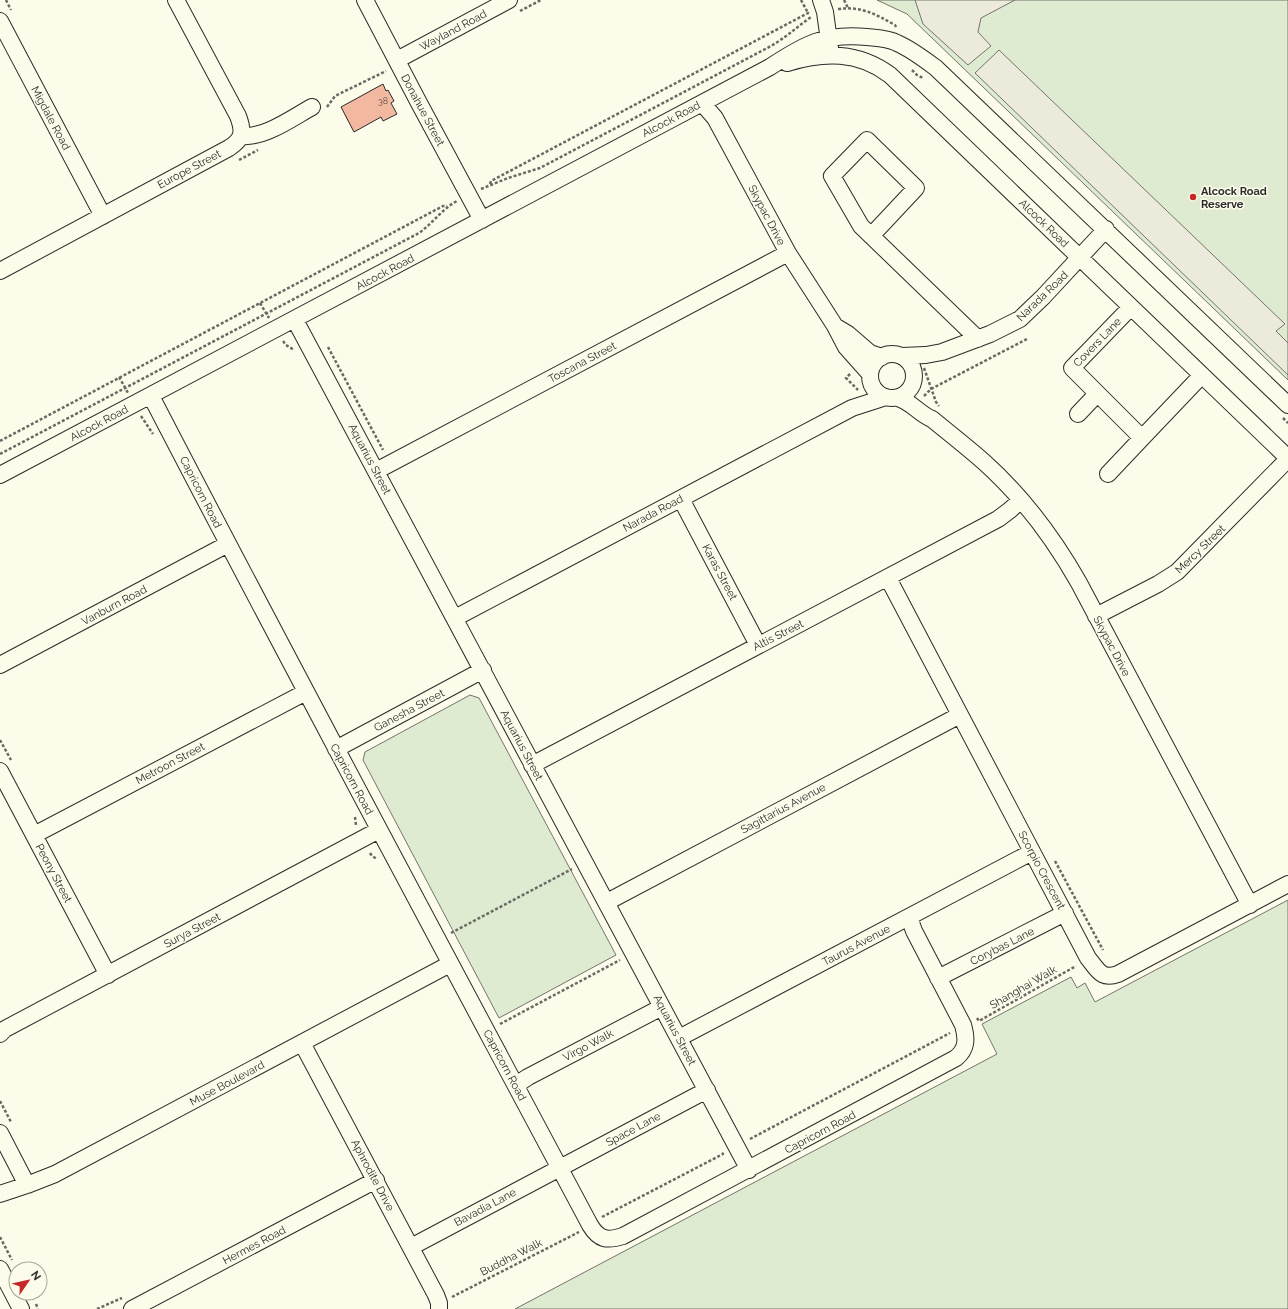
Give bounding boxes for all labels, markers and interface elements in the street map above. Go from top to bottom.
street label: Wayland Road [417,7,489,54]
street label: Donahue Street [398,72,447,149]
street label: Migdale Road [28,84,73,152]
house number: 38 [378,96,388,106]
street label: Alcock Road [640,99,703,140]
street label: Europe Street [155,147,223,192]
street label: Skypac Drive [745,183,788,248]
place label: Alcock Road Reserve [1201,185,1267,211]
marker: Alcock Road Reserve [1188,192,1198,202]
street label: Alcock Road [1016,196,1071,250]
street label: Alcock Road [354,252,417,293]
street label: Narada Road [1014,269,1071,324]
street label: Covers Lane [1071,315,1124,370]
street label: Toscana Street [546,339,619,386]
street label: Alcock Road [68,403,131,444]
street label: Aquarius Street [346,422,394,497]
street label: Capricorn Road [177,454,224,530]
street label: Narada Road [621,492,686,535]
street label: Mercy Street [1173,522,1228,576]
street label: Karas Street [699,542,740,603]
street label: Vanburn Road [79,583,149,628]
street label: Skypac Drive [1090,614,1133,679]
street label: Altis Street [751,617,806,654]
street label: Ganesha Street [372,686,447,734]
street label: Aquarius Street [498,708,546,783]
street label: Metroon Street [134,740,207,787]
street label: Capricorn Road [327,741,376,817]
street label: Sagittarius Avenue [739,780,828,836]
street label: Scorpio Crescent [1015,829,1068,912]
street label: Peony Street [33,841,75,905]
street label: Surya Street [162,910,223,951]
street label: Taurus Avenue [820,922,893,969]
street label: Corybas Lane [968,924,1037,968]
street label: Shanghai Walk [987,963,1059,1012]
street label: Aquarius Street [651,993,699,1068]
street label: Capricorn Road [480,1027,529,1103]
street label: Virgo Walk [561,1027,616,1064]
street label: Muse Boulevard [188,1058,267,1109]
street label: Capricorn Road [782,1108,858,1157]
street label: Space Lane [604,1109,663,1149]
street label: Aphrodite Drive [348,1137,397,1214]
street label: Bavadia Lane [452,1185,519,1229]
street label: Hermes Road [221,1223,288,1267]
street label: Buddha Walk [478,1236,545,1279]
north arrow [8,1261,48,1301]
text: N [28,1269,44,1283]

